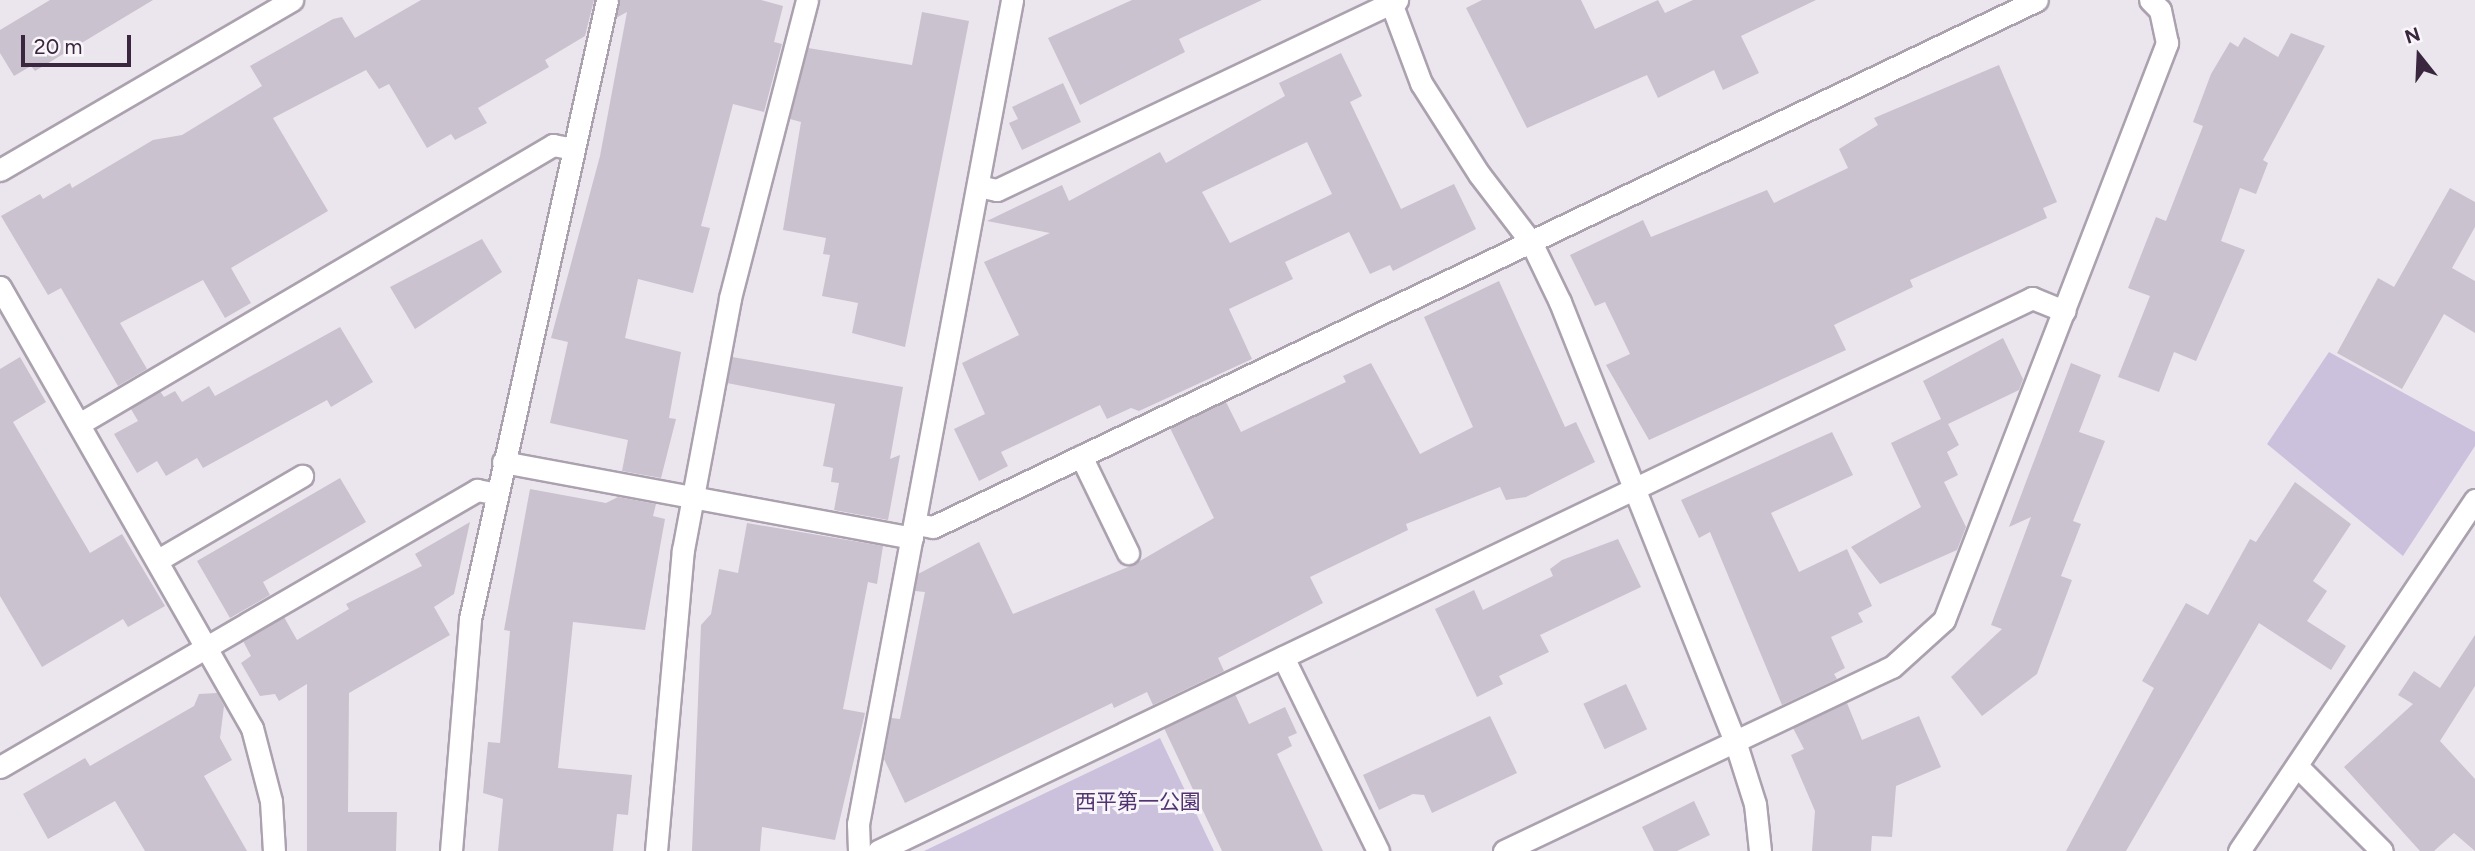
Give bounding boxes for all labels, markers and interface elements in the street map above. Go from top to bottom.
scale bar [24,21,135,65]
north arrow [2384,21,2454,91]
text: N [2402,22,2423,49]
text: 20 m [34,34,82,59]
park label: 西平第一公園 [1075,789,1201,815]

